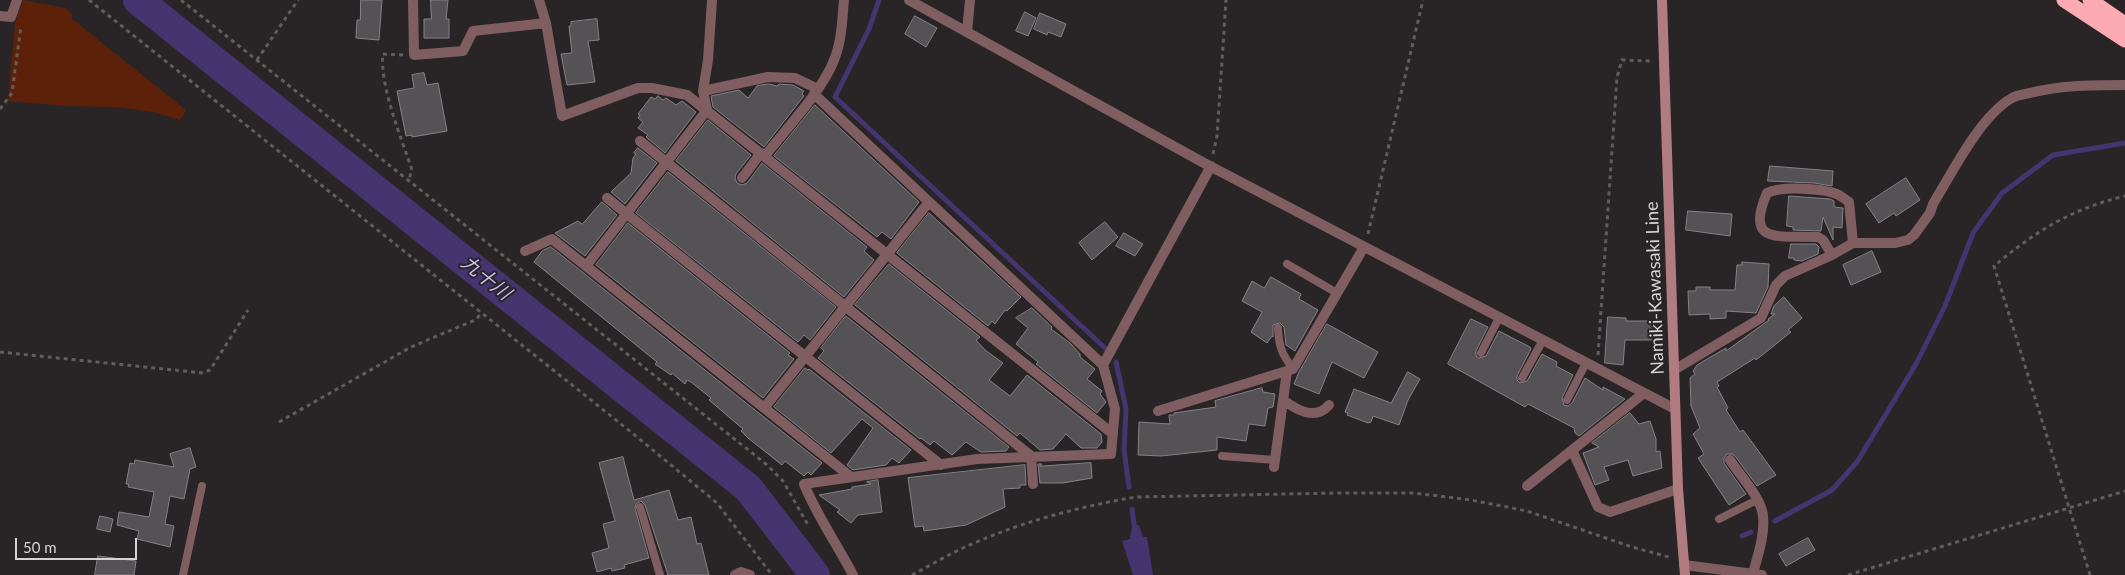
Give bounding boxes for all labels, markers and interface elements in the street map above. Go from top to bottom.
street label: Namiki-Kawasaki Line [1641,201,1669,375]
water label: 九十川 [457,251,515,305]
scale bar [18,528,140,560]
text: 50 m [23,538,57,556]

